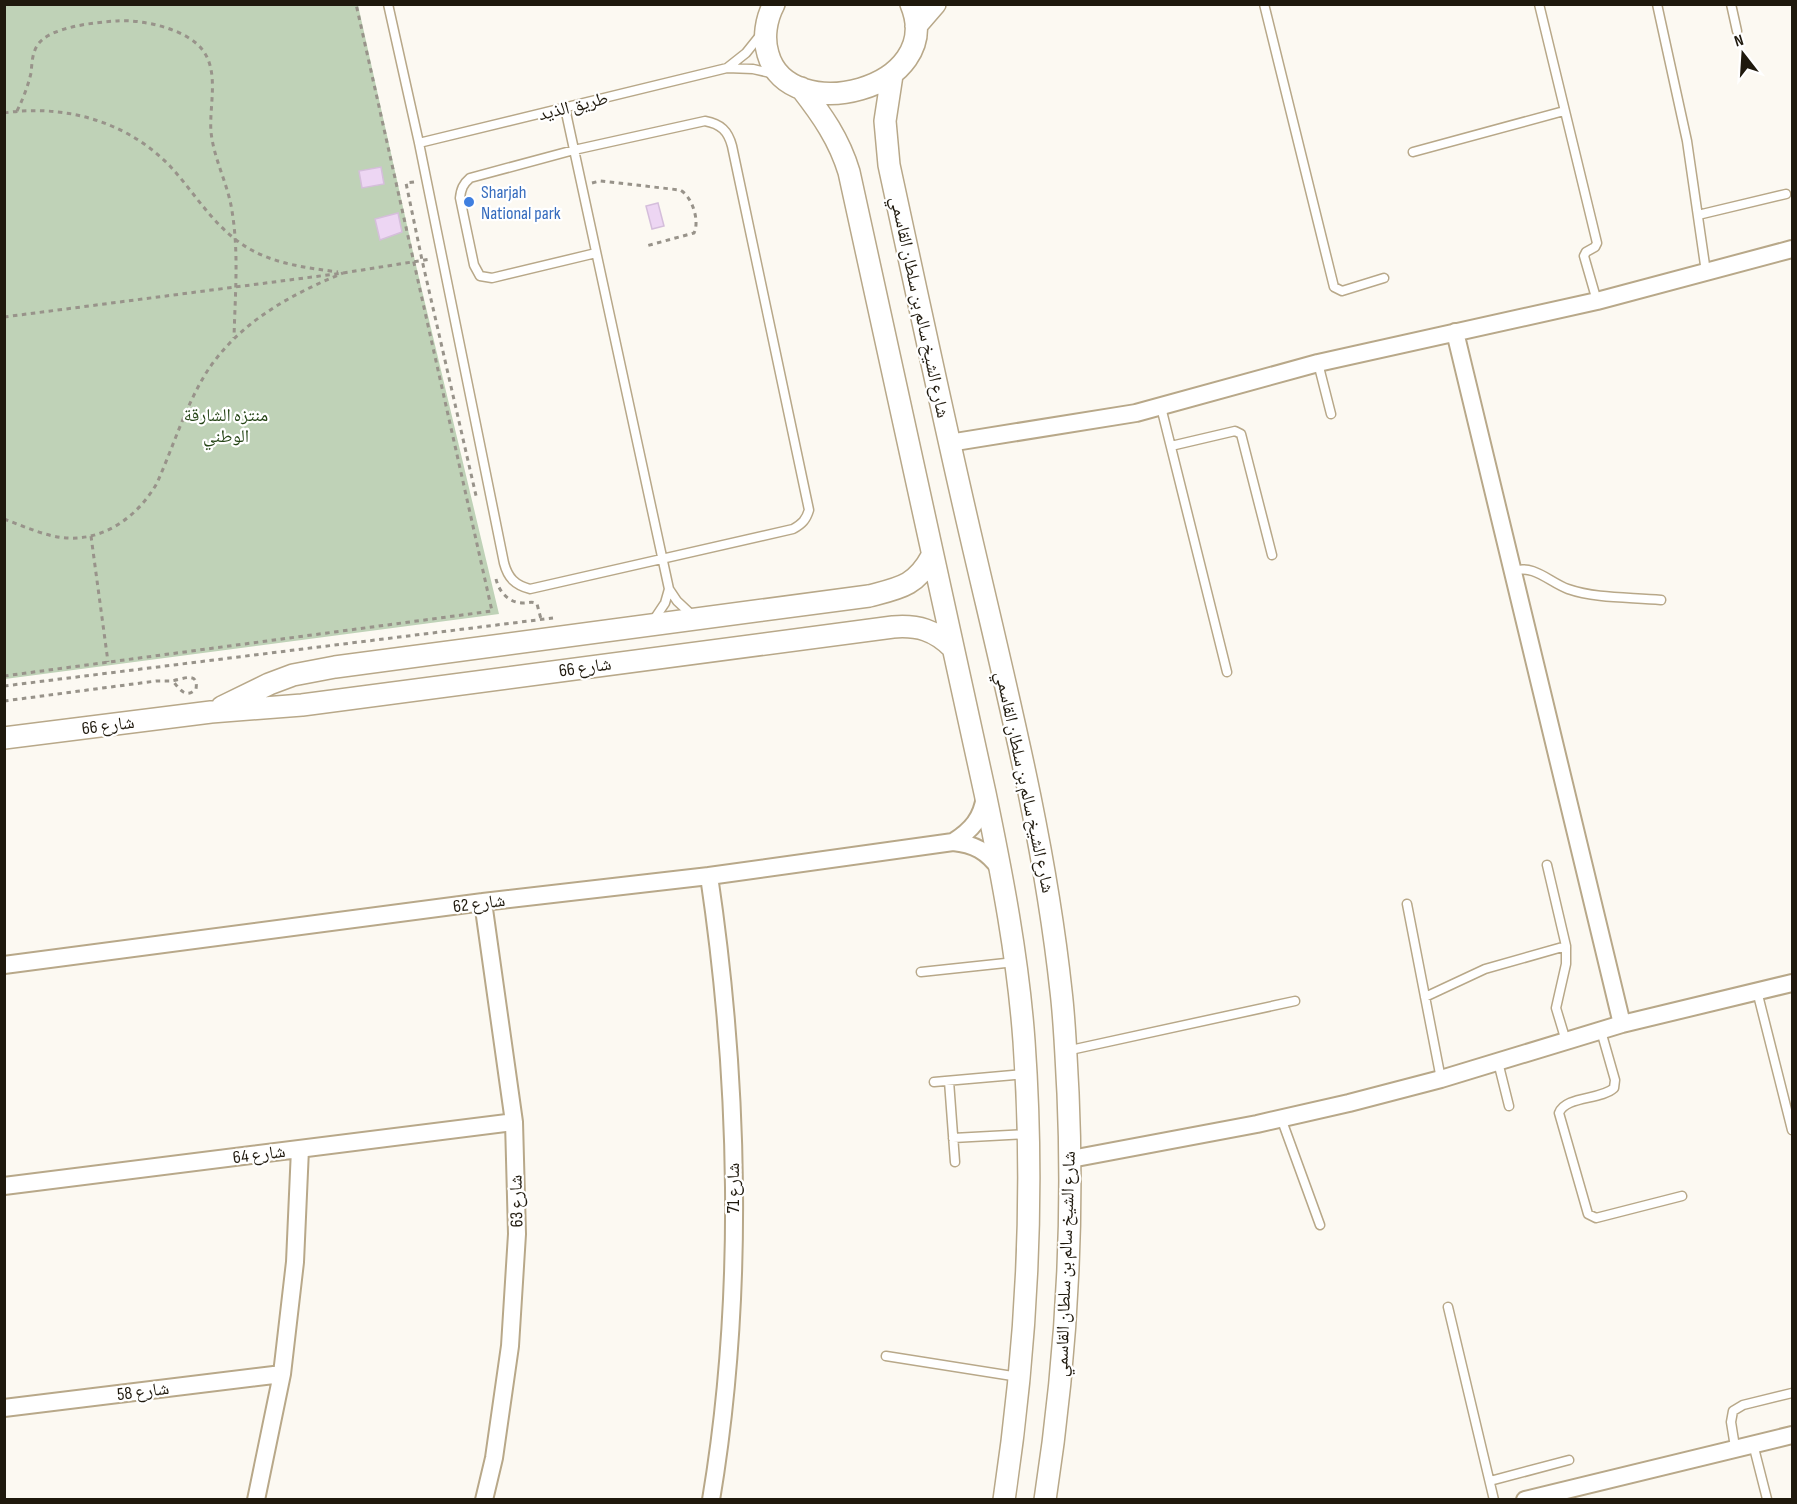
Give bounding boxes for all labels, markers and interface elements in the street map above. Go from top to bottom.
north arrow [1713,24,1773,84]
text: N [1732,31,1746,51]
street label: طريق الذيد [536,88,610,125]
place label: Sharjah National park [481,182,561,224]
street label: شارع الشيخ سالم بن سلطان القاسمي [882,194,953,421]
marker: Sharjah National park [462,195,476,209]
park label: منتزه الشارقة الوطني [184,405,268,451]
street label: شارع 66 [557,653,613,682]
street label: شارع الشيخ سالم بن سلطان القاسمي [987,669,1058,896]
street label: شارع 66 [81,712,136,739]
street label: شارع 62 [452,890,506,917]
street label: شارع 64 [232,1141,287,1168]
street label: شارع الشيخ سالم بن سلطان القاسمي [1051,1151,1084,1378]
street label: شارع 71 [723,1163,744,1213]
street label: شارع 63 [506,1175,527,1227]
street label: شارع 58 [116,1378,170,1405]

